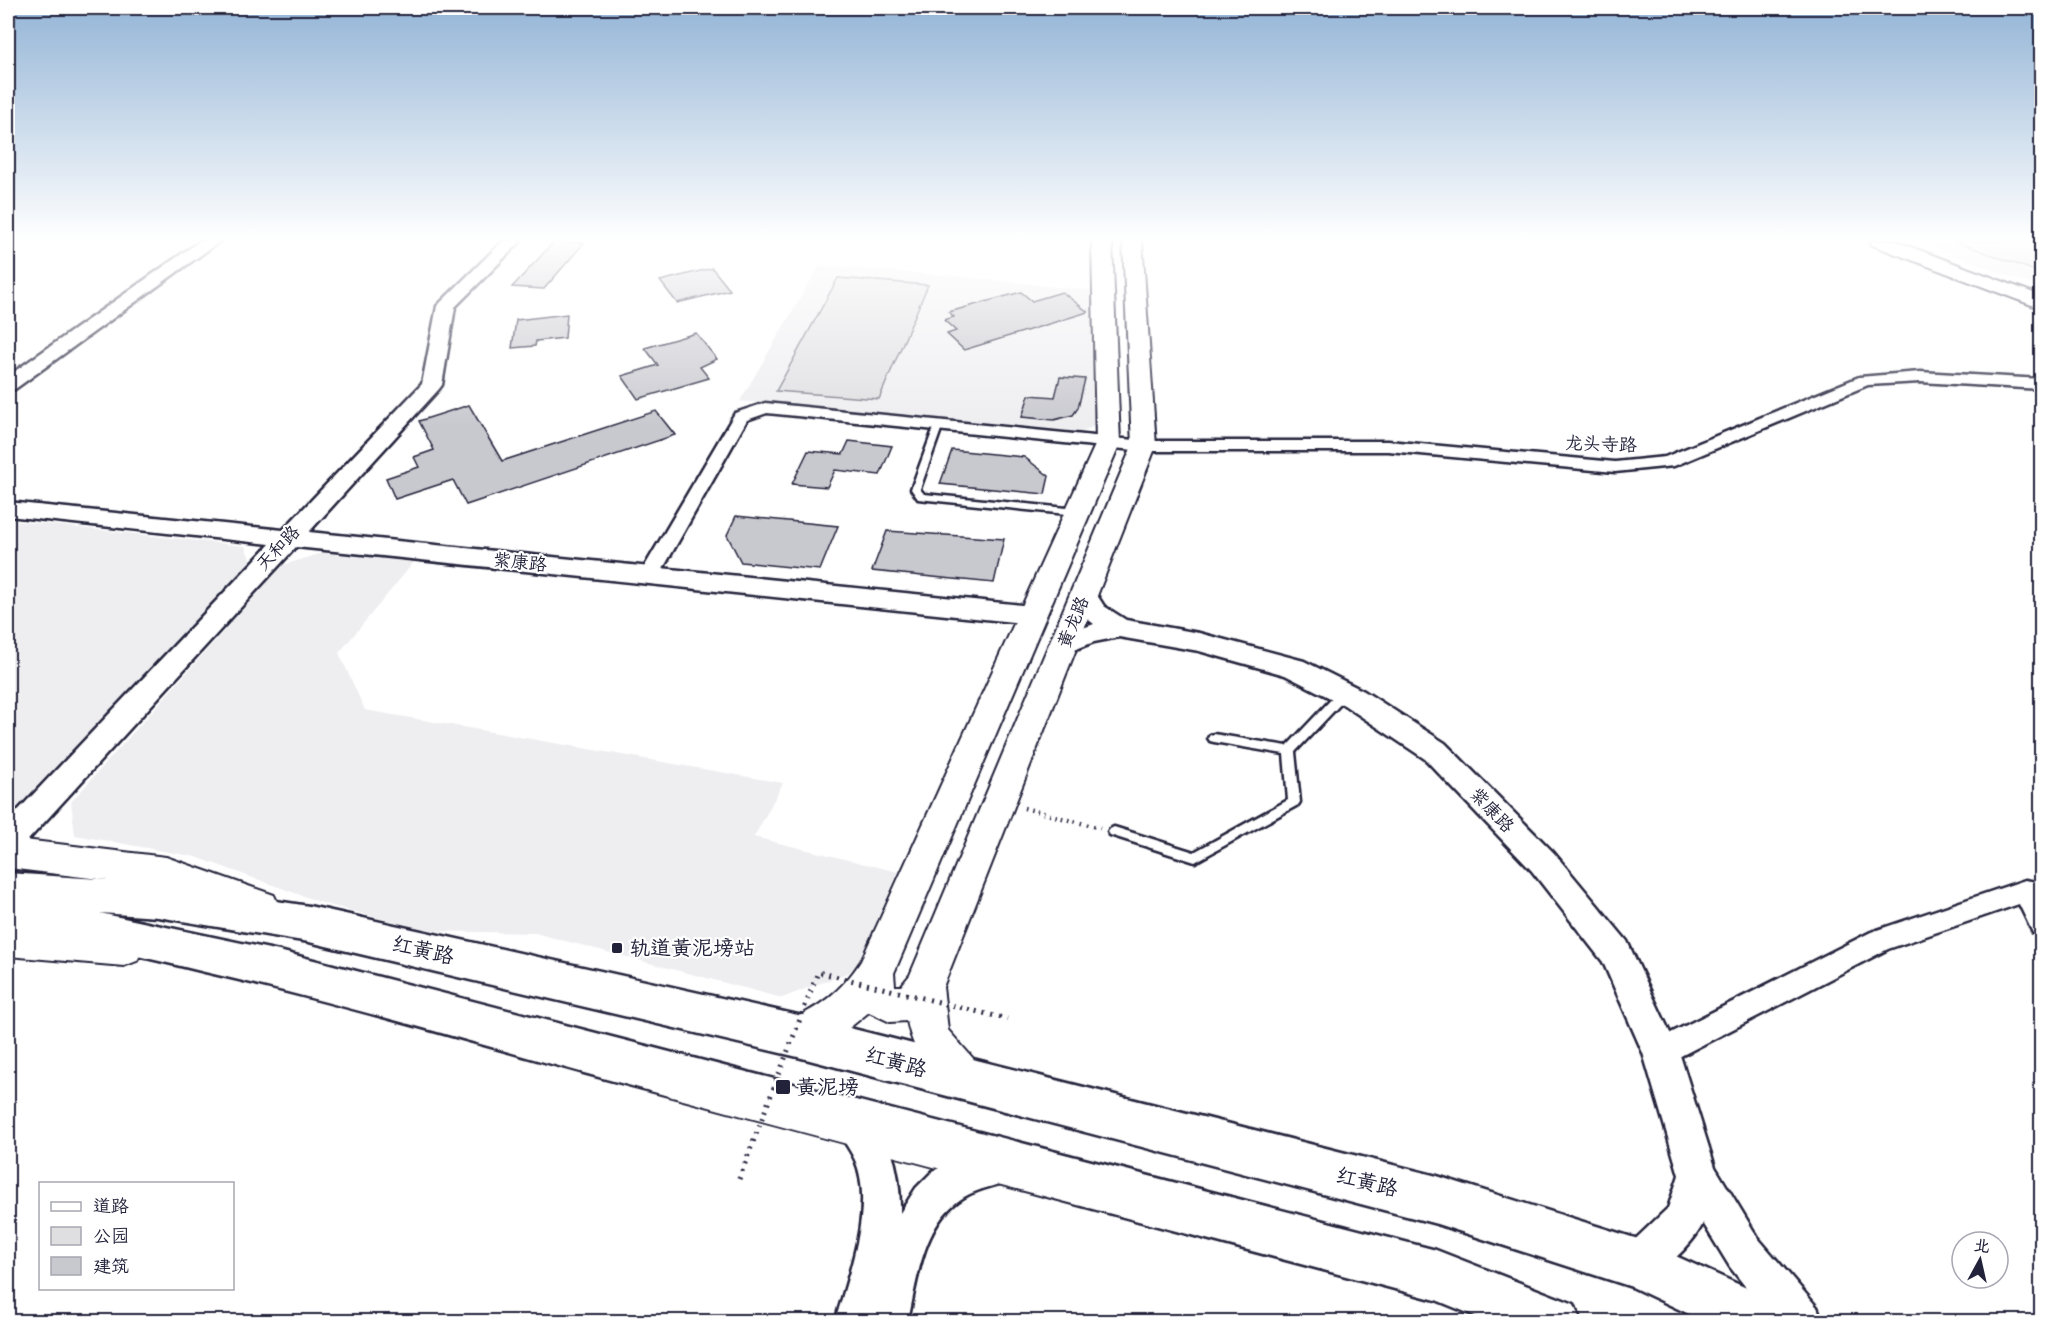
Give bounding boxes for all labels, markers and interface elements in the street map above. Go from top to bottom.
street label: 龙头寺路 [1565,433,1637,456]
street label: 天和路 [252,521,304,575]
street label: 紫康路 [492,549,548,576]
street label: 黄龙路 [1054,593,1093,651]
street label: 紫康路 [1465,784,1518,837]
street label: 红黄路 [390,931,456,969]
place label: 轨道黄泥塝站 [629,936,755,960]
marker: 轨道黄泥塝站 [610,941,624,955]
street label: 红黄路 [862,1042,930,1082]
place label: 黄泥塝 [796,1075,859,1099]
marker: 黄泥塝 [774,1078,792,1096]
street label: 红黄路 [1334,1163,1400,1201]
legend [39,1182,234,1290]
text: 道路 [93,1196,129,1217]
text: 公园 [93,1226,129,1247]
north arrow [1950,1230,2010,1290]
text: 北 [1973,1236,1991,1256]
text: 建筑 [93,1256,129,1277]

